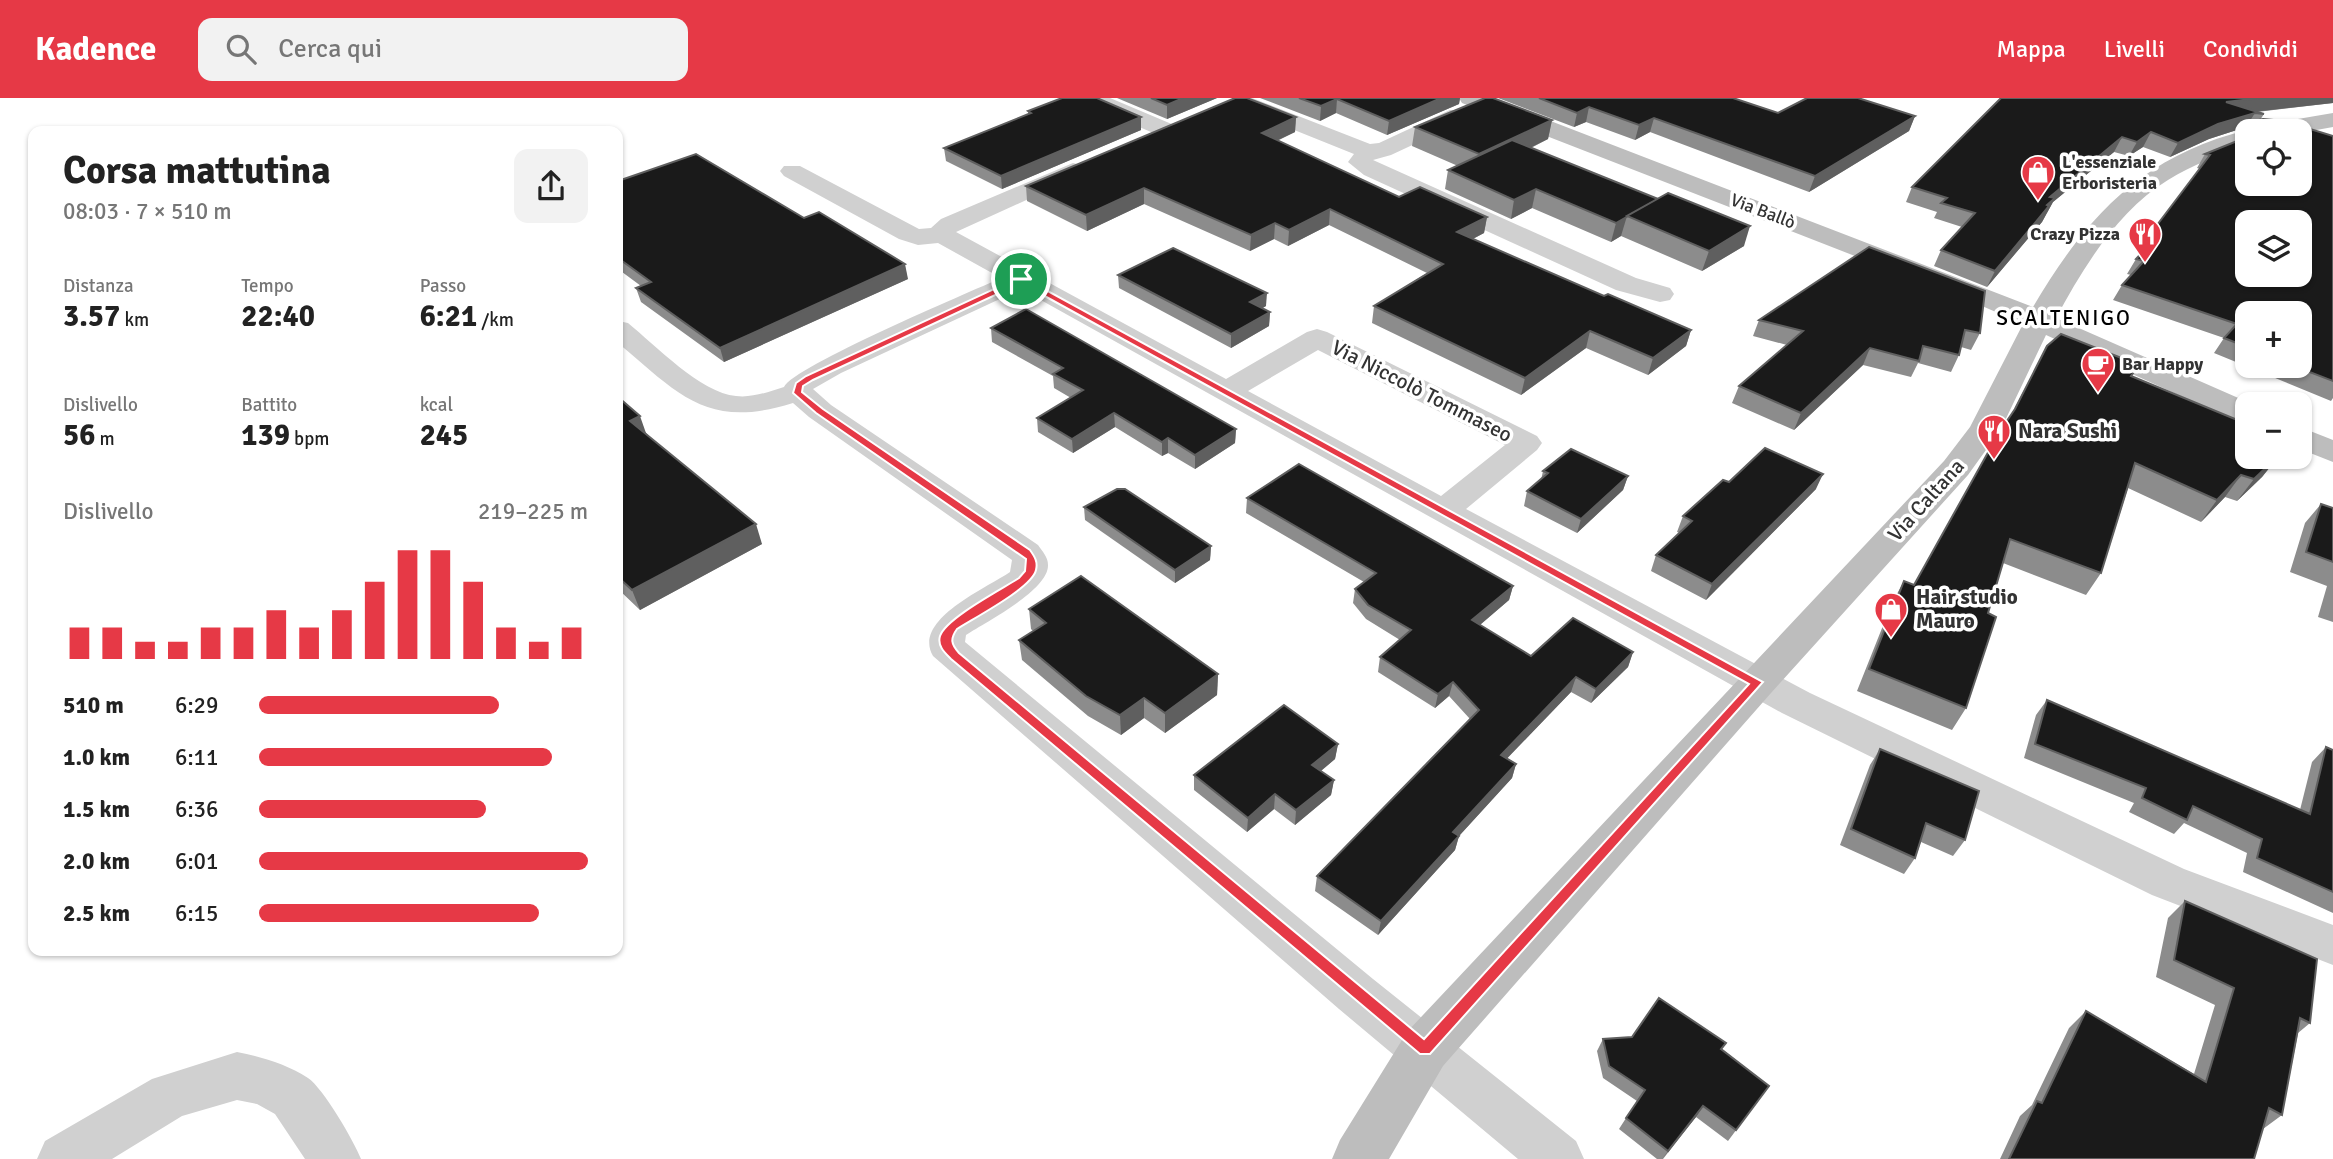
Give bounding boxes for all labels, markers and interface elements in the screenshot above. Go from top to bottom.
search box [198,18,688,81]
text: Kadence [35,29,156,70]
icon: search [222,30,260,68]
text: Cerca qui [278,33,382,65]
text: Mappa [1997,34,2066,64]
text: Livelli [2104,34,2165,64]
text: Condividi [2203,34,2298,64]
map controls [2235,119,2312,469]
button: locate [2235,119,2312,196]
text: Corsa mattutina [63,147,331,194]
button: share [514,149,588,223]
place label: L'essenziale Erboristeria [2062,151,2157,194]
shop icon: L'essenziale Erboristeria [2019,153,2057,202]
street label: Via Ballò [1727,189,1799,233]
text: 08:03 · 7 × 510 m [63,197,232,226]
button: layers [2235,210,2312,287]
restaurant icon: Crazy Pizza [2126,215,2164,264]
place label: Crazy Pizza [2030,223,2120,245]
pin [991,249,1051,309]
icon: arrive [1002,260,1040,298]
text: Distanza [63,274,134,298]
text: Tempo [241,274,294,298]
text: Passo [420,274,466,298]
text: 3.57 [63,298,120,335]
text: 22:40 [241,298,315,335]
text: 6:21 [420,298,477,335]
button: + [2235,301,2312,378]
district label: SCALTENIGO [1996,305,2132,331]
text: km [120,308,149,332]
text: /km [477,308,514,332]
street label: Via Niccolò Tommaseo [1327,334,1517,448]
cafe icon: Bar Happy [2079,345,2117,394]
place label: Bar Happy [2122,353,2203,375]
button: − [2235,392,2312,469]
text: Dislivello [63,393,138,417]
text: Battito [241,393,297,417]
text: kcal [420,393,453,417]
restaurant icon: Nara Sushi [1975,412,2013,461]
text: 56 [63,417,95,454]
text: 139 [241,417,290,454]
text: 245 [420,417,468,454]
place label: Nara Sushi [2018,418,2117,444]
text: m [95,427,115,451]
text: bpm [290,427,329,451]
street label: Via Caltana [1882,453,1970,547]
text: Dislivello [63,497,154,526]
text: 219–225 m [478,497,588,526]
place label: Hair studio Mauro [1916,584,2018,634]
shop icon: Hair studio Mauro [1872,590,1910,639]
text: 510 m [63,691,124,720]
text: 6:29 [175,691,218,720]
text: 1.0 km [63,743,130,772]
text: 6:11 [175,743,218,772]
text: 1.5 km [63,795,130,824]
text: 6:36 [175,795,218,824]
text: 2.0 km [63,847,130,876]
text: 6:01 [175,847,218,876]
text: 2.5 km [63,899,130,928]
text: 6:15 [175,899,218,928]

